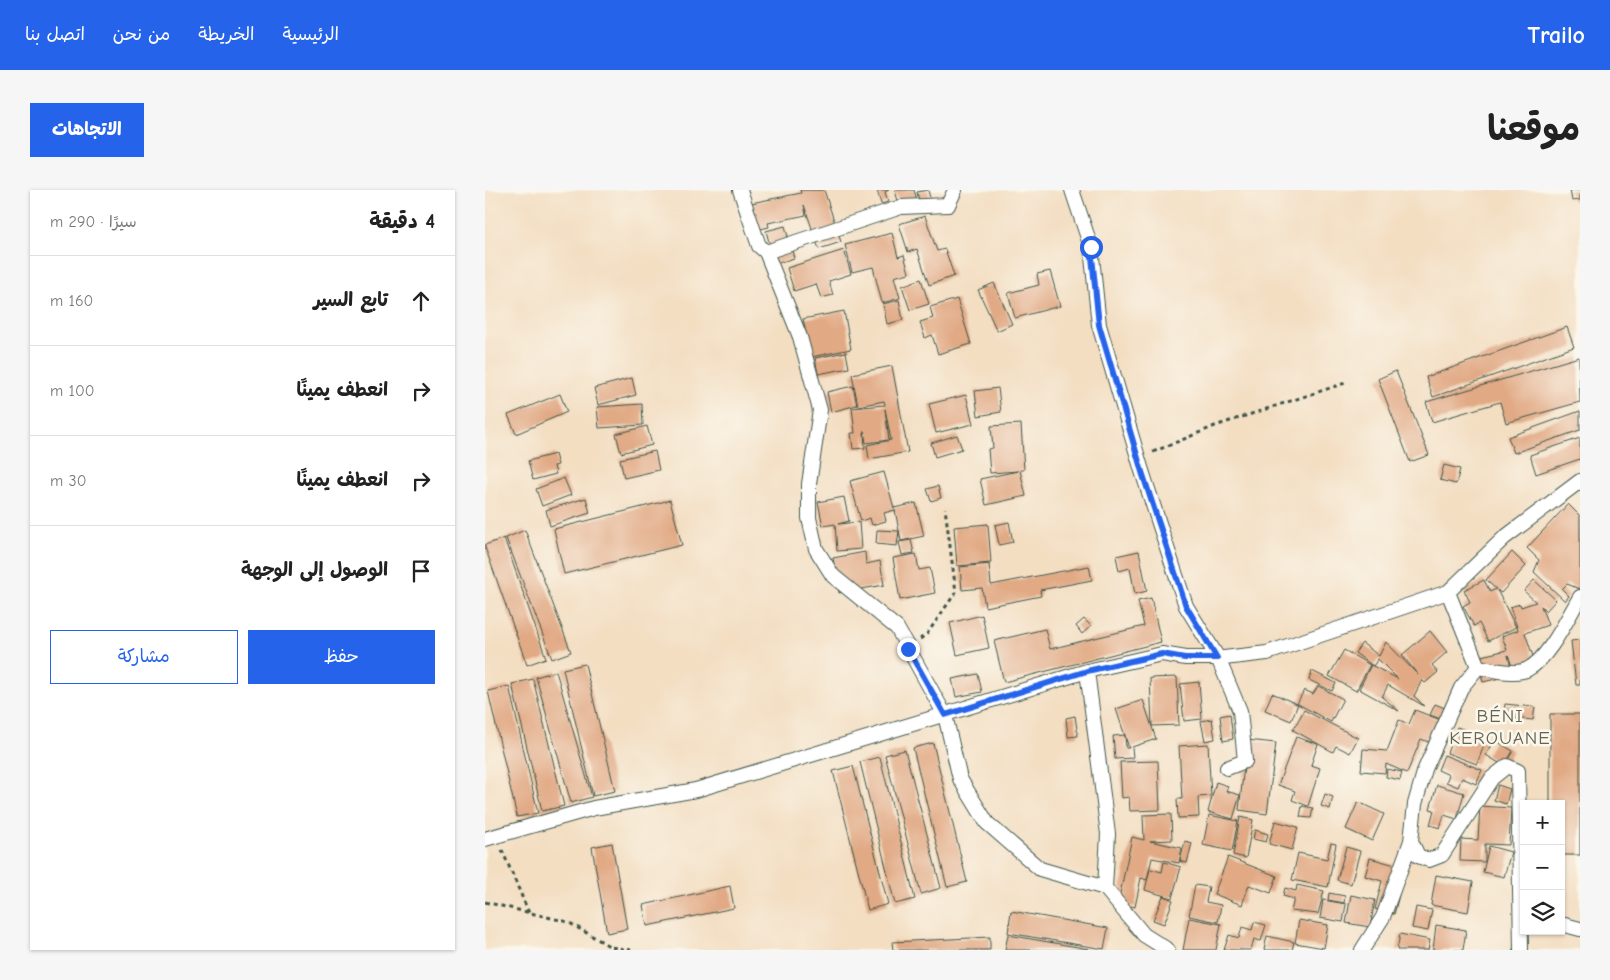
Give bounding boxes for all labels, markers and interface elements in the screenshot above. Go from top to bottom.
text: Trailo [1527,21,1585,49]
text: اتصل بنا [25,24,85,45]
text: من نحن [113,24,170,45]
text: الخريطة [198,24,254,45]
text: الرئيسية [282,24,339,45]
button: الاتجاهات [30,103,144,157]
text: موقعنا [1487,108,1580,149]
text: 4 دقيقة [369,209,435,233]
text: سيرًا · 290 m [50,213,137,231]
route start [1080,236,1103,259]
icon: ahead [407,287,435,315]
text: تابع السير [314,289,388,311]
text: 160 m [50,292,93,310]
icon: right [407,377,435,405]
text: انعطف يمينًا [296,379,388,401]
text: 100 m [50,382,94,400]
icon: right [407,467,435,495]
text: انعطف يمينًا [296,469,388,491]
text: 30 m [50,472,86,490]
icon: arrive [407,557,435,585]
text: الوصول إلى الوجهة [241,559,388,581]
button: مشاركة [50,630,238,684]
button: حفظ [248,630,435,684]
route end [897,638,920,661]
district label: BÉNI KEROUANE [1449,705,1551,749]
map controls [1520,800,1565,935]
button: + [1520,800,1565,845]
button: − [1520,845,1565,890]
button: layers [1520,890,1565,935]

